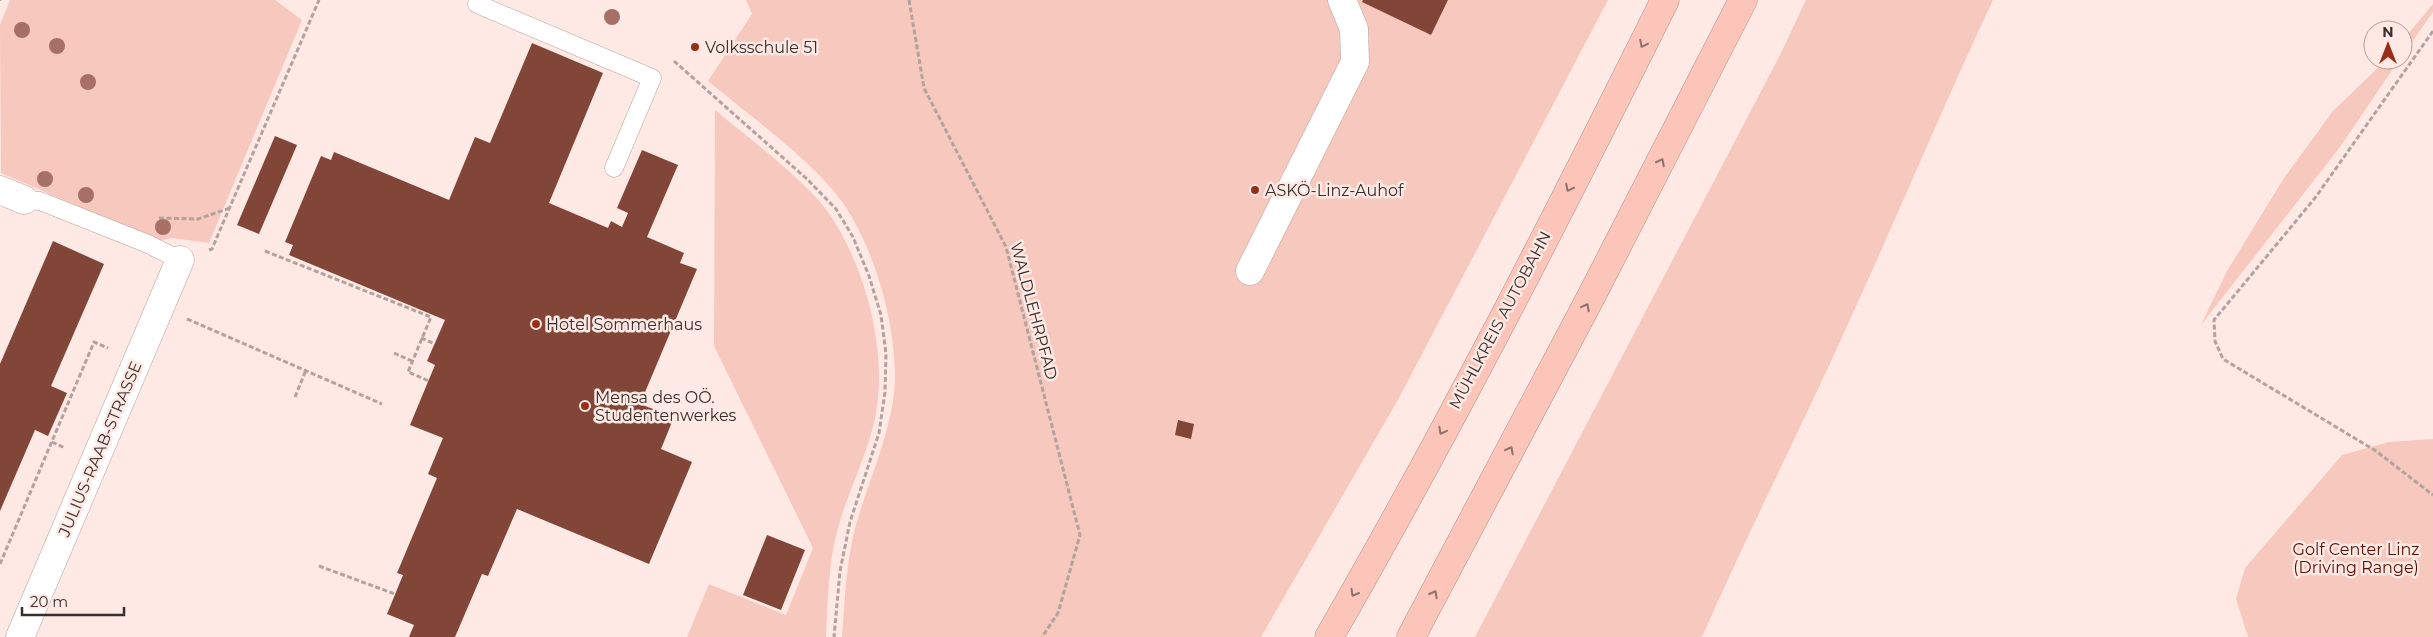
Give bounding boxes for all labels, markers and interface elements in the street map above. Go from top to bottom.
north arrow [2363,20,2413,70]
text: N [2382,23,2394,41]
place label: Volksschule 51 [705,38,818,57]
one-way arrow [1639,38,1649,47]
marker: Volksschule 51 [689,41,701,53]
one-way arrow [1655,159,1665,168]
place label: ASKÖ-Linz-Auhof [1265,180,1404,200]
one-way arrow [1565,183,1575,192]
marker: ASKÖ-Linz-Auhof [1249,184,1261,196]
street label: MÜHLKREIS AUTOBAHN [1444,227,1555,412]
street label: WALDLEHRPFAD [1006,240,1062,382]
one-way arrow [1580,303,1590,312]
place label: Hotel Sommerhaus [546,315,702,334]
marker: Hotel Sommerhaus [530,318,542,330]
street label: JULIUS-RAAB-STRASSE [54,358,146,540]
place label: Mensa des OÖ. Studentenwerkes [595,387,737,425]
marker: Mensa des OÖ. Studentenwerkes [579,400,591,412]
one-way arrow [1438,426,1448,435]
one-way arrow [1504,447,1514,456]
park label: Golf Center Linz (Driving Range) [2293,540,2419,577]
scale bar [22,584,125,616]
one-way arrow [1351,588,1361,597]
one-way arrow [1428,590,1438,599]
text: 20 m [30,592,68,611]

